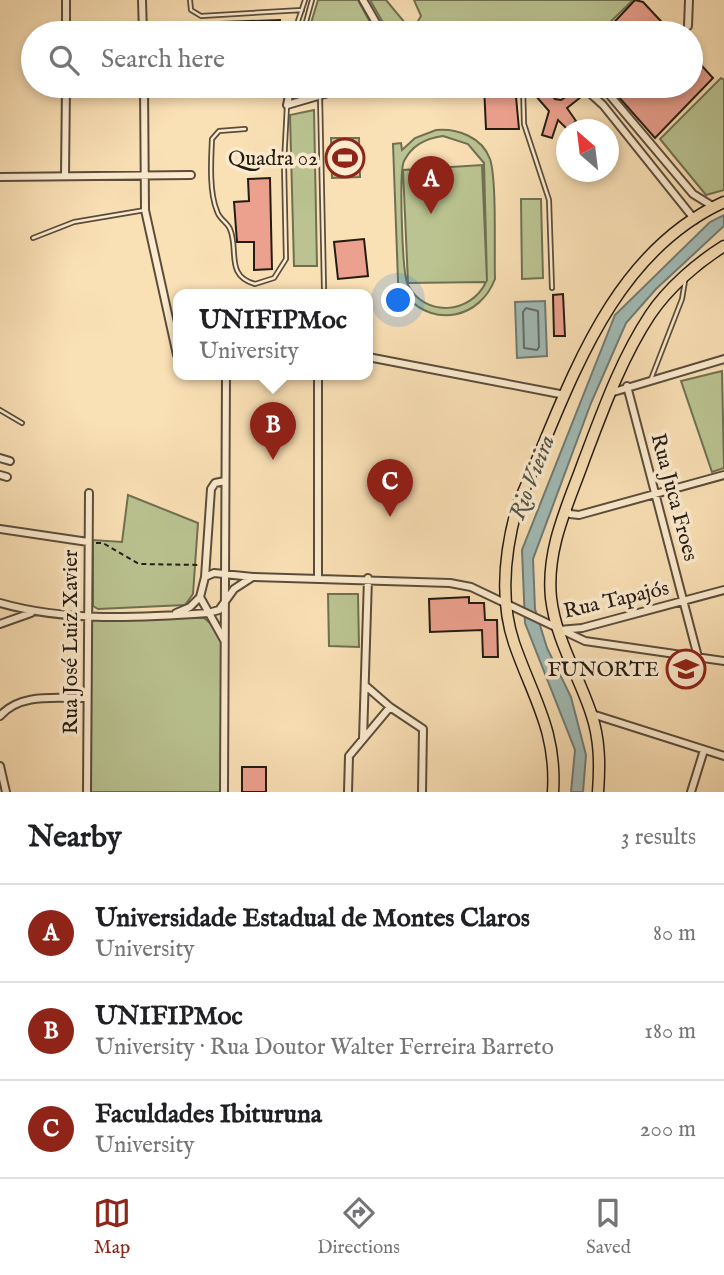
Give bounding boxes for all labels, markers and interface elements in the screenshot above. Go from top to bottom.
search box [21,21,703,98]
icon: search [45,41,83,79]
text: Search here [101,43,225,76]
north arrow [556,119,619,182]
sports icon: Quadra 02 [324,137,366,179]
place label: Quadra 02 [228,146,318,173]
pin: A [408,156,454,214]
your location [381,283,415,317]
popup [173,289,373,380]
text: UNIFIPMoc [199,304,347,337]
text: University [199,337,299,366]
pin: B [250,402,296,460]
water label: Rio Vieira [503,431,562,524]
street label: Rua Juca Froes [644,431,704,564]
pin: C [367,459,413,517]
street label: Rua José Luiz Xavier [58,549,85,735]
street label: Rua Tapajós [561,575,672,626]
school or university icon: FUNORTE [665,648,707,690]
place label: FUNORTE [547,657,659,684]
text: Nearby [28,819,121,857]
text: 3 results [621,823,696,852]
text: Universidade Estadual de Montes Claros [95,902,530,935]
text: A [43,919,59,948]
text: 80 m [653,919,696,948]
text: University [95,935,195,964]
text: UNIFIPMoc [95,1000,243,1033]
text: B [43,1017,59,1046]
text: 180 m [644,1017,696,1046]
text: University · Rua Doutor Walter Ferreira Barreto [95,1033,554,1062]
text: Faculdades Ibituruna [95,1098,322,1131]
text: C [43,1115,59,1144]
text: 200 m [640,1115,696,1144]
text: University [95,1131,195,1160]
tab: Map [93,1194,131,1260]
tab: Directions [317,1194,400,1260]
tab: Saved [586,1194,631,1260]

